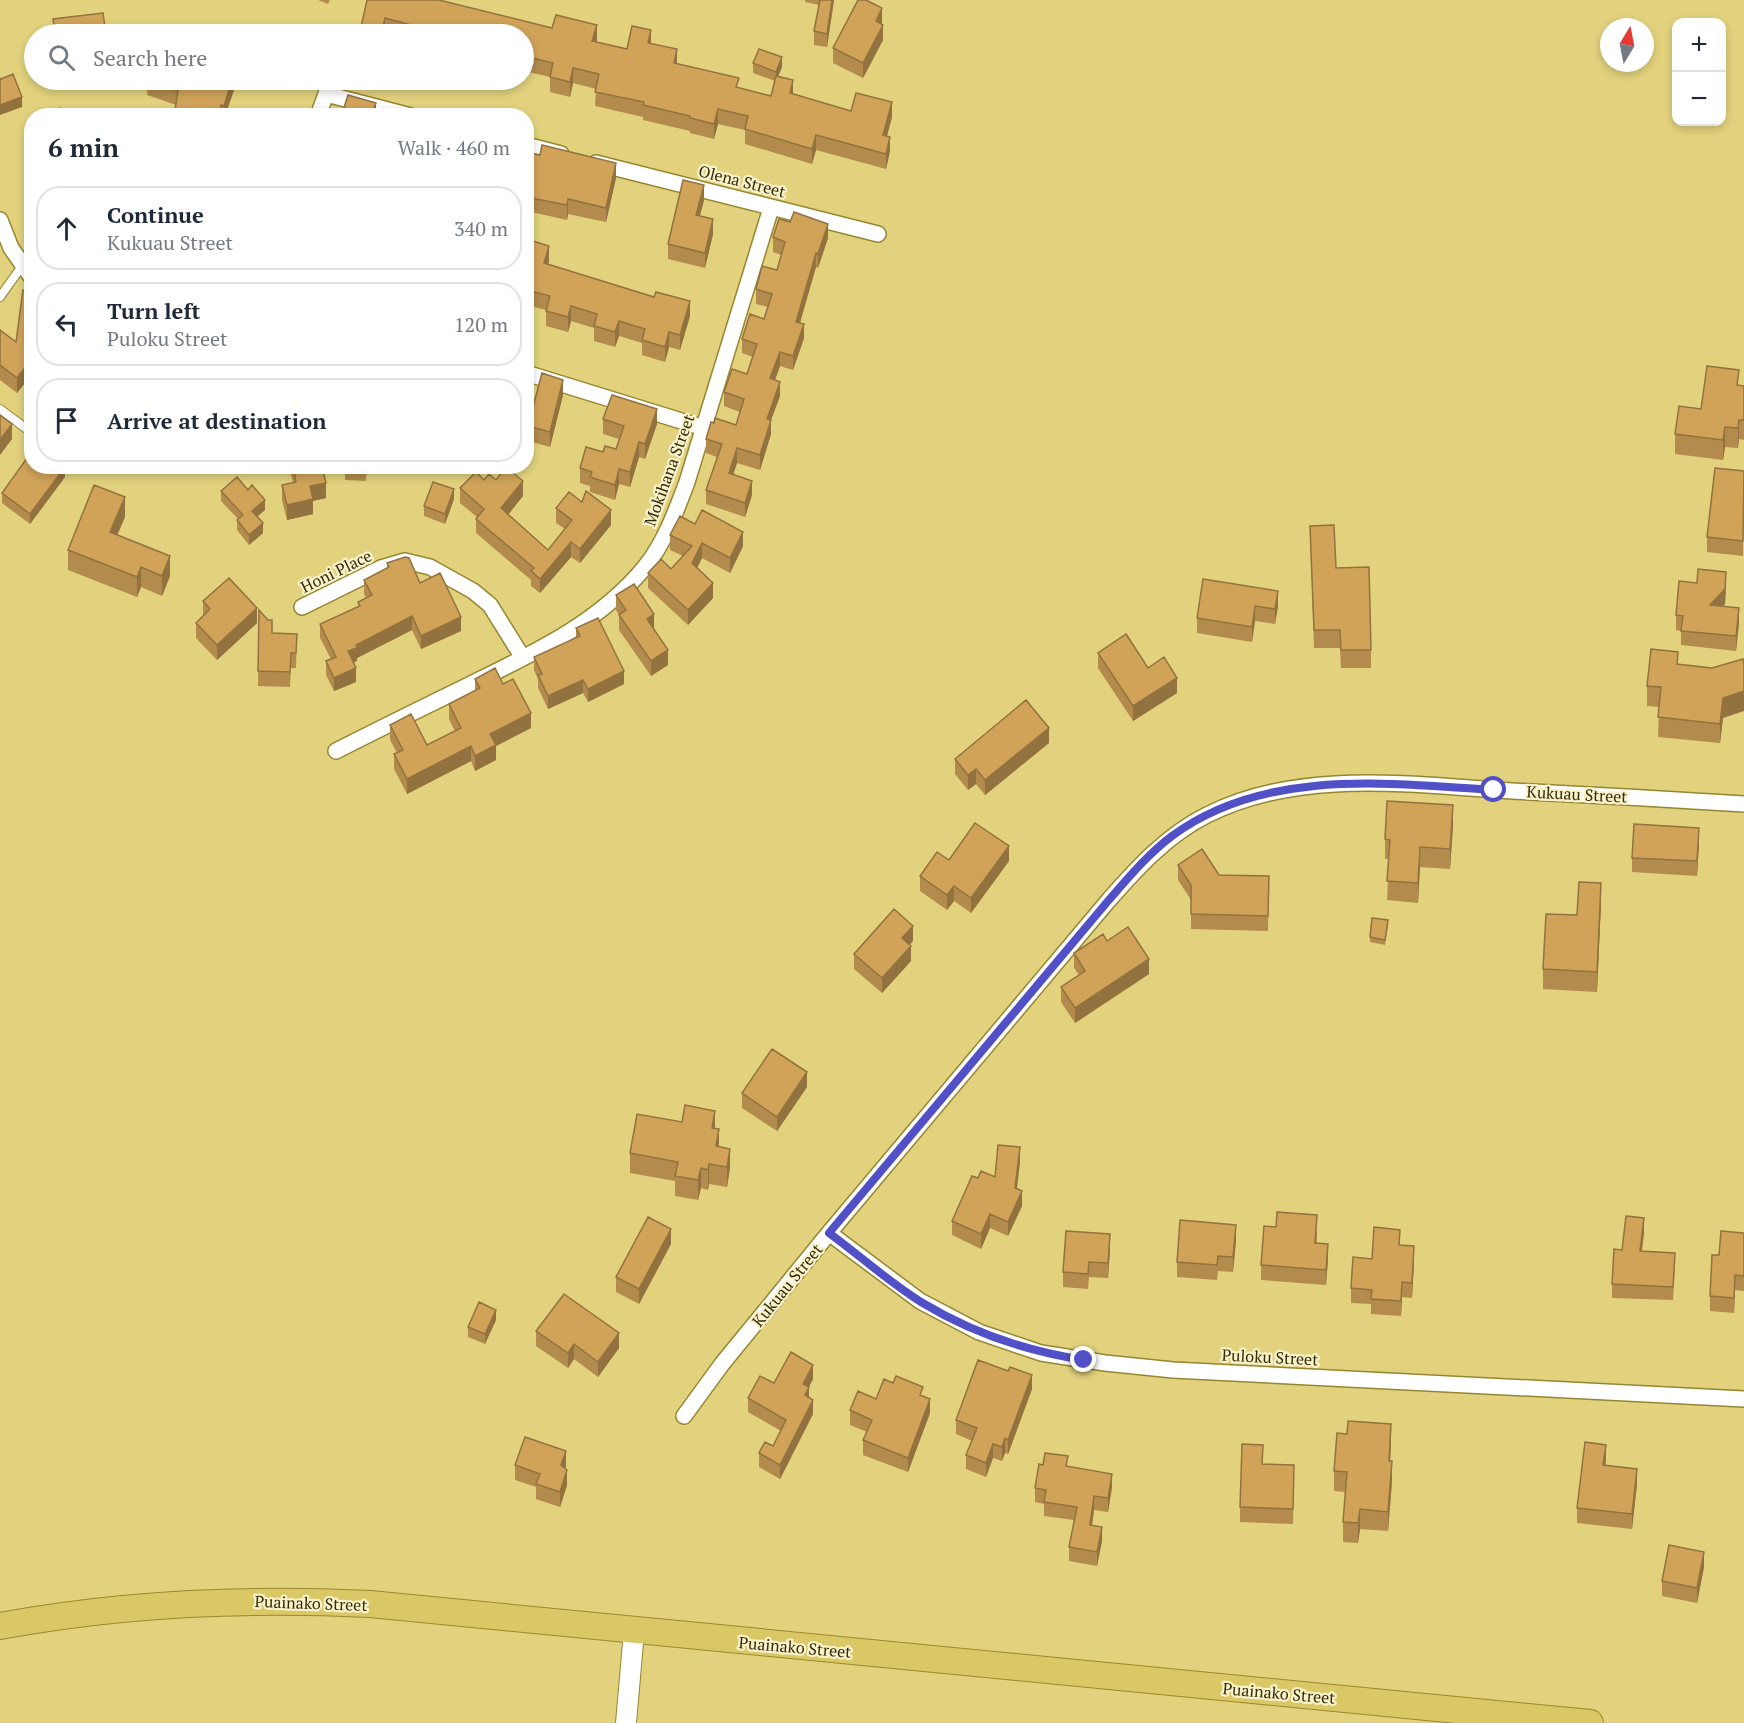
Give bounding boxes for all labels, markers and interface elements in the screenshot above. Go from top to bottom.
north arrow [1600,18,1654,72]
map controls [1672,18,1726,126]
button: + [1672,18,1726,72]
search box [24,24,534,90]
icon: search [45,41,78,74]
text: Search here [93,43,207,72]
button: − [1672,72,1726,126]
text: 6 min [48,130,119,164]
text: Walk · 460 m [398,134,510,161]
street label: Olena Street [696,160,788,202]
text: Continue [107,200,204,229]
icon: ahead [50,212,83,245]
text: 340 m [454,215,508,242]
text: Kukuau Street [107,229,233,256]
text: Turn left [107,296,200,325]
icon: left [50,308,83,341]
text: 120 m [454,311,508,338]
text: Puloku Street [107,325,227,352]
icon: arrive [50,404,83,437]
text: Arrive at destination [107,406,326,435]
street label: Mokihana Street [639,411,699,529]
street label: Honi Place [297,544,375,598]
route start [1480,776,1506,802]
street label: Kukuau Street [1526,780,1628,808]
street label: Kukuau Street [747,1239,827,1331]
street label: Puloku Street [1221,1343,1319,1371]
route end [1070,1346,1096,1372]
street label: Puainako Street [254,1590,368,1616]
street label: Puainako Street [738,1631,852,1663]
street label: Puainako Street [1222,1677,1336,1709]

